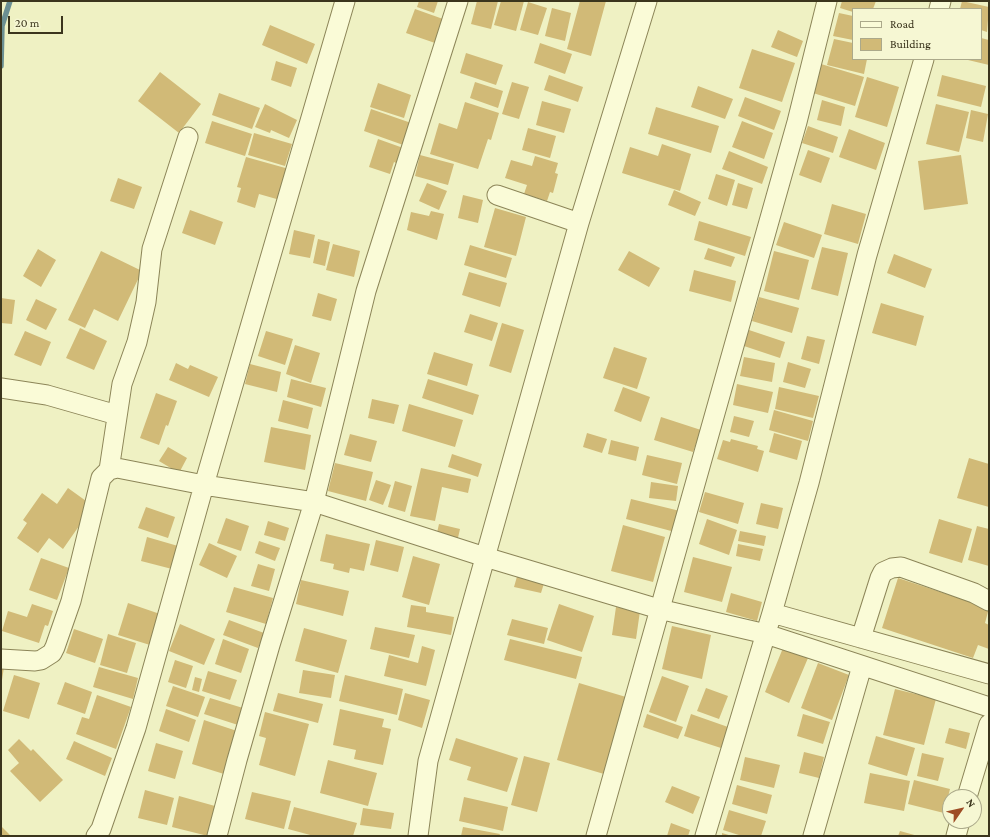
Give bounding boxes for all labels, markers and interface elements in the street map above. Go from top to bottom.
scale bar [10,8,65,34]
legend [852,8,982,60]
text: 20 m [15,16,39,30]
text: Road [890,17,914,31]
text: Building [890,37,931,51]
north arrow [942,789,982,829]
text: N [964,796,978,809]

